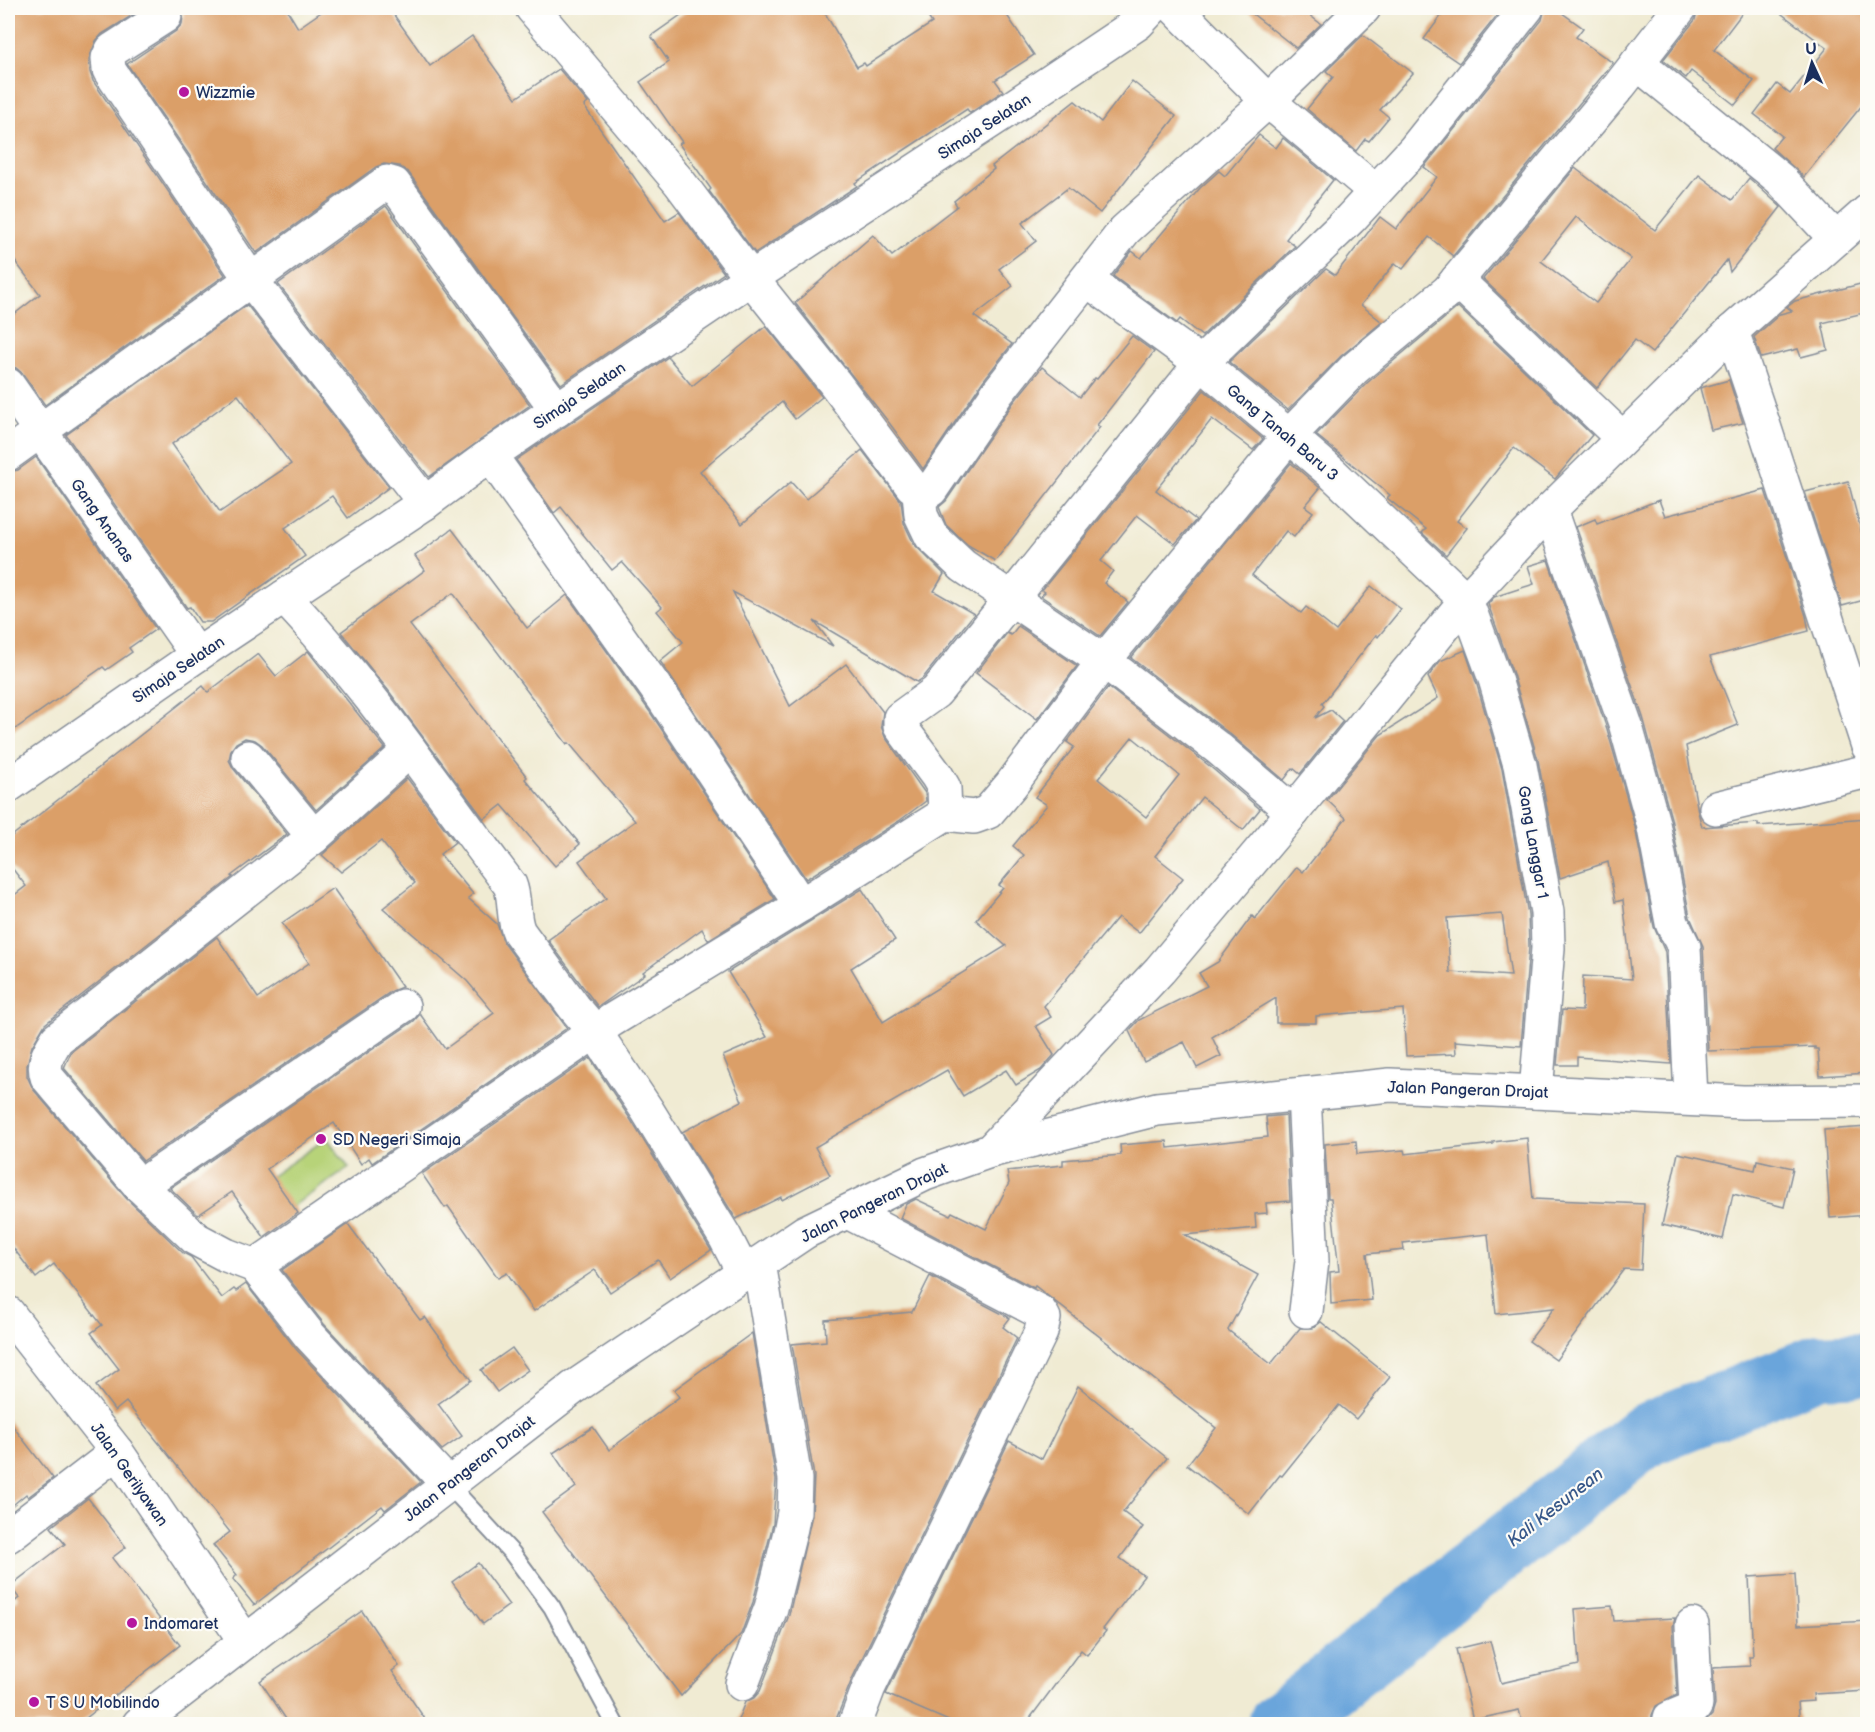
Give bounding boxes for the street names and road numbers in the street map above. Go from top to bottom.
street label: Simaja Selatan [935,90,1035,164]
street label: Simaja Selatan [530,359,629,434]
street label: Gang Tanah Baru 3 [1222,381,1342,486]
street label: Gang Ananas [66,475,138,566]
street label: Simaja Selatan [129,633,228,708]
street label: Gang Langgar 1 [1513,784,1552,900]
street label: Jalan Pangeran Drajat [1387,1078,1549,1103]
street label: Jalan Pangeran Drajat [798,1159,951,1247]
street label: Jalan Pangeran Drajat [401,1412,539,1526]
street label: Jalan Gerilyawan [86,1419,172,1530]

